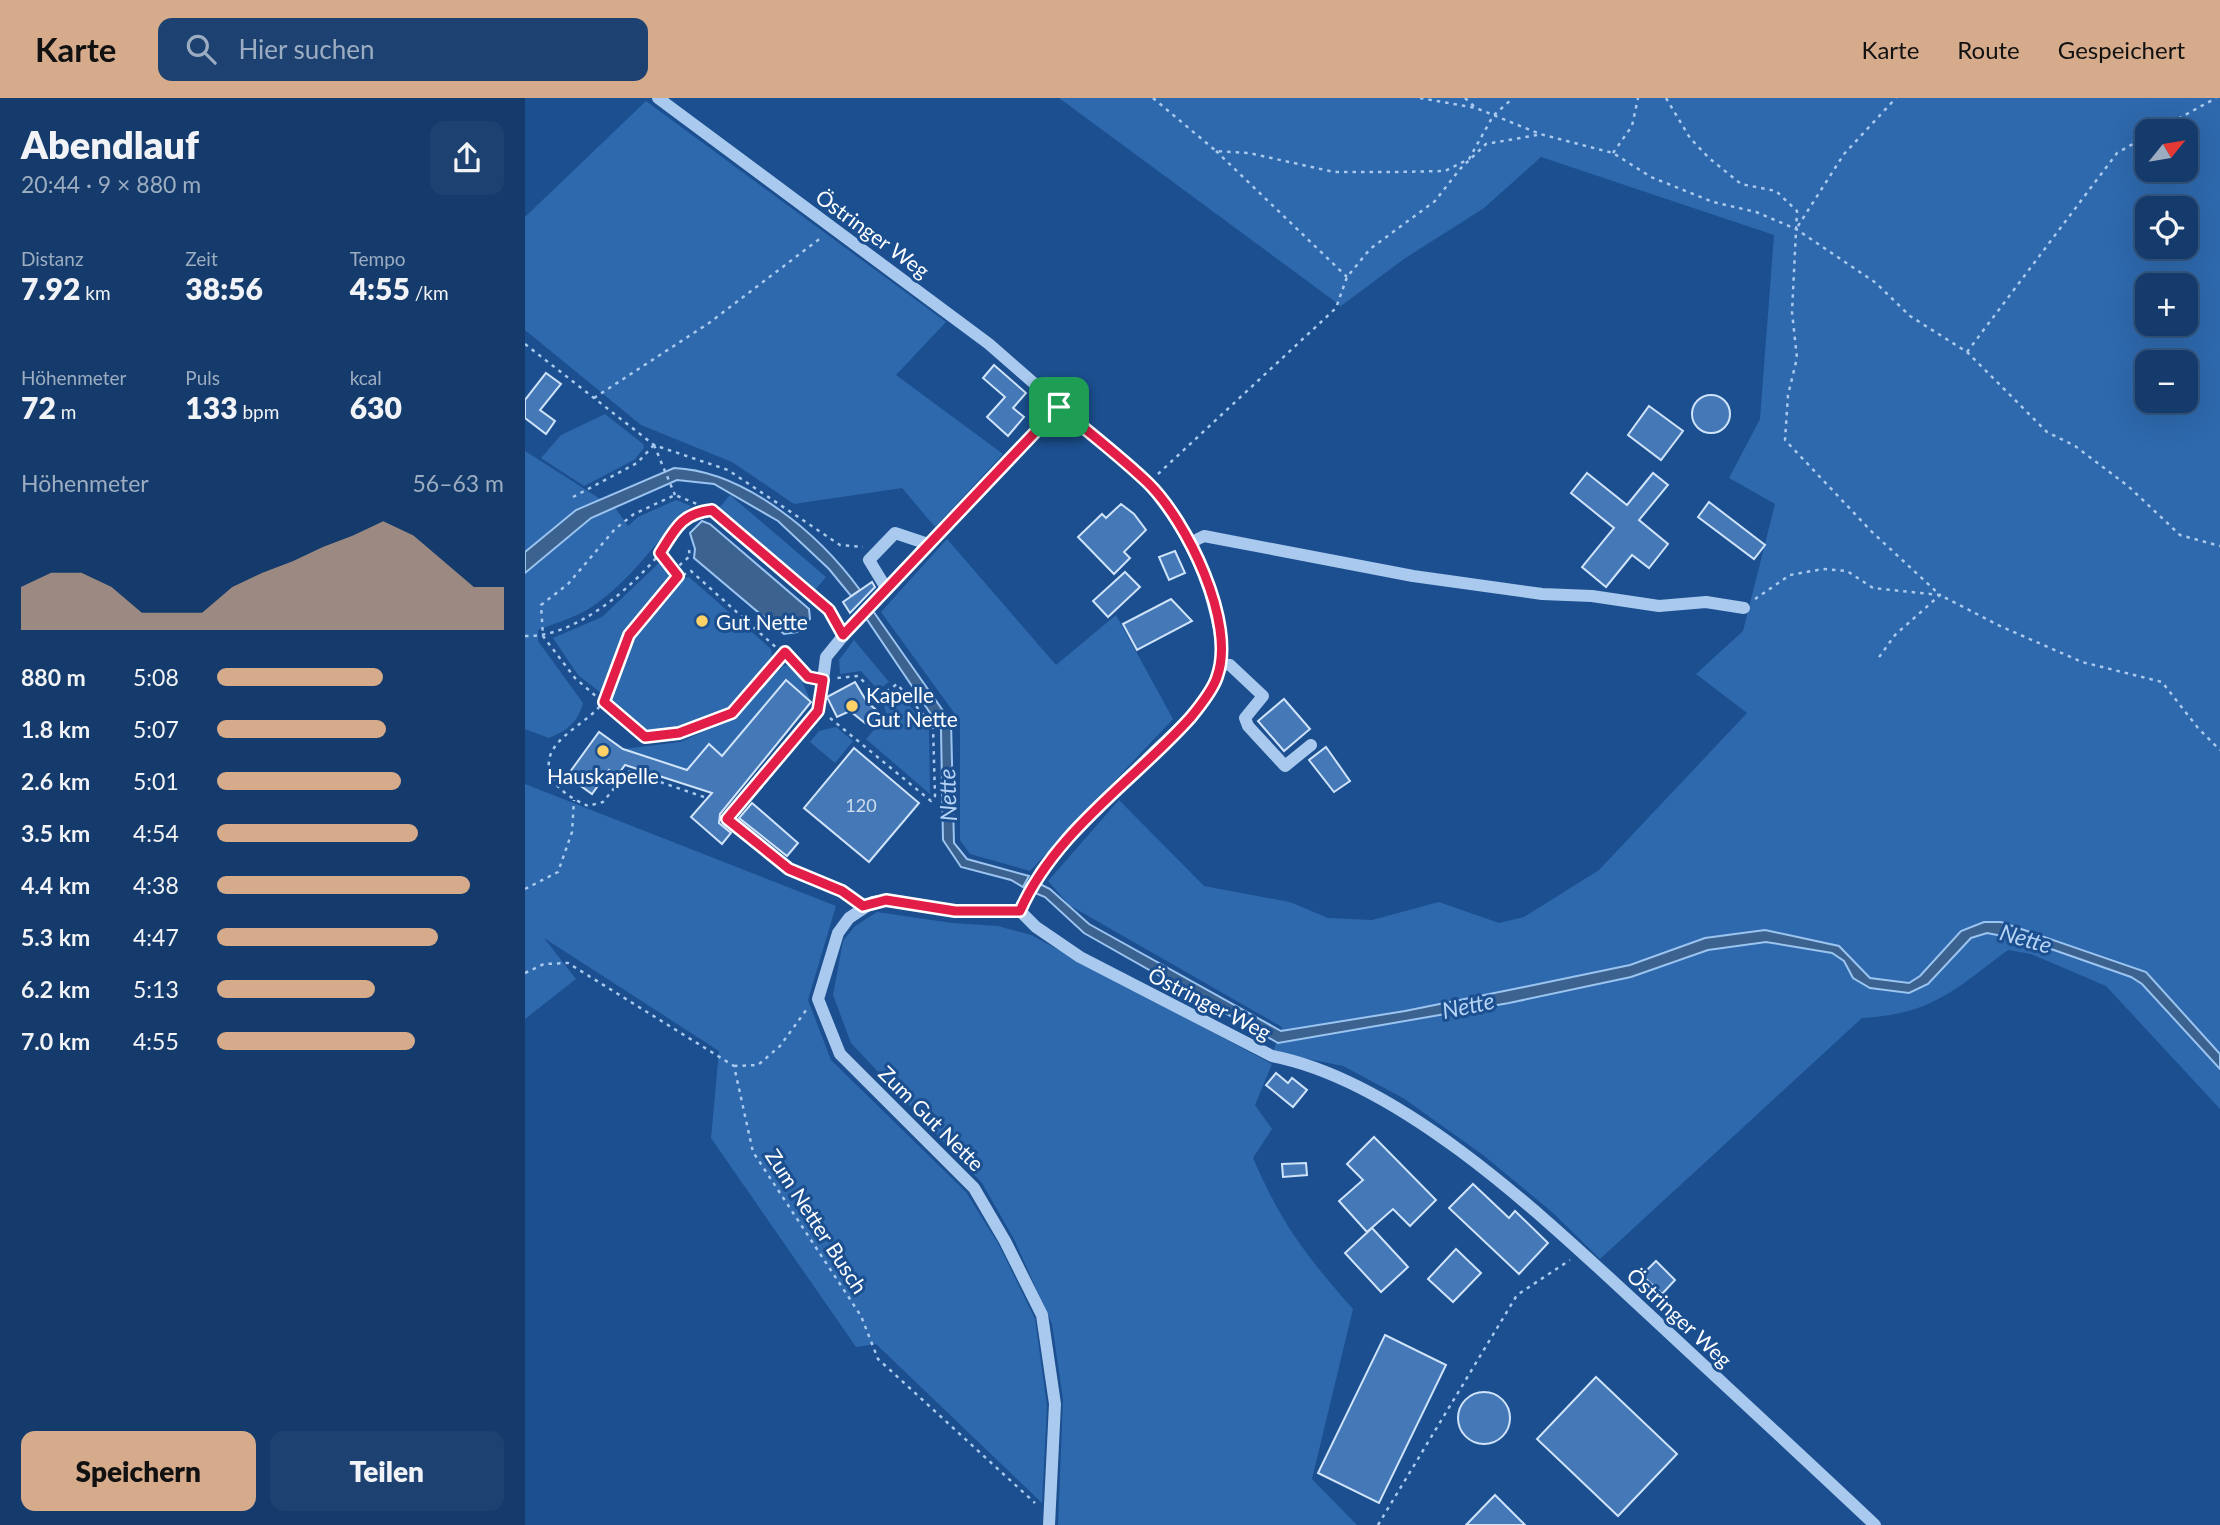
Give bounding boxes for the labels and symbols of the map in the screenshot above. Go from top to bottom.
north arrow [2135,119,2198,182]
street label: Östringer Weg [811,183,935,283]
pin [1029,377,1089,437]
place label: Gut Nette [716,609,808,634]
marker: Gut Nette [694,613,710,629]
place label: Kapelle Gut Nette [866,682,958,731]
marker: Kapelle Gut Nette [844,698,860,714]
marker: Hauskapelle [595,743,611,759]
place label: Hauskapelle [547,763,659,788]
water label: Nette [932,768,962,822]
house number: 120 [845,794,877,816]
water label: Nette [1997,917,2055,959]
street label: Östringer Weg [1144,961,1276,1045]
water label: Nette [1439,986,1497,1024]
street label: Zum Gut Nette [874,1060,990,1176]
street label: Zum Netter Busch [761,1144,873,1298]
street label: Östringer Weg [1622,1262,1738,1372]

